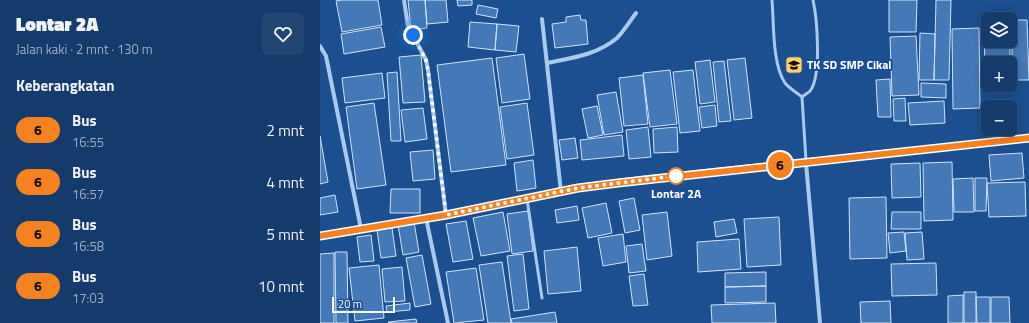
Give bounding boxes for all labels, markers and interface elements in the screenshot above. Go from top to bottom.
text: Lontar 2A [16,9,98,38]
map controls [981,12,1017,136]
button: layers [981,12,1017,48]
button: heart [262,13,304,55]
your location [403,25,423,45]
text: Jalan kaki · 2 mnt · 130 m [16,39,153,59]
school or university icon: TK SD SMP Cikal [784,55,804,75]
place label: TK SD SMP Cikal [807,55,892,74]
button: + [981,56,1017,92]
text: Keberangkatan [16,74,114,97]
button: − [981,100,1017,136]
text: Bus [72,109,97,132]
text: 6 [34,119,42,140]
text: 2 mnt [266,119,304,142]
text: 16:55 [72,132,104,152]
line badge: 6 [767,152,793,178]
text: 6 [776,154,784,175]
text: Bus [72,161,97,184]
marker: Lontar 2A [667,167,685,185]
text: 6 [34,171,42,192]
text: 4 mnt [266,171,304,194]
text: 16:57 [72,184,104,204]
place label: Lontar 2A [651,184,702,203]
text: Bus [72,213,97,236]
text: 6 [34,223,42,244]
text: 5 mnt [266,223,304,246]
text: 16:58 [72,236,104,256]
text: Bus [72,265,97,288]
text: 6 [34,275,42,296]
text: 10 mnt [258,275,304,298]
text: 17:03 [72,288,104,308]
scale bar [332,295,395,314]
text: 20 m [338,296,362,312]

